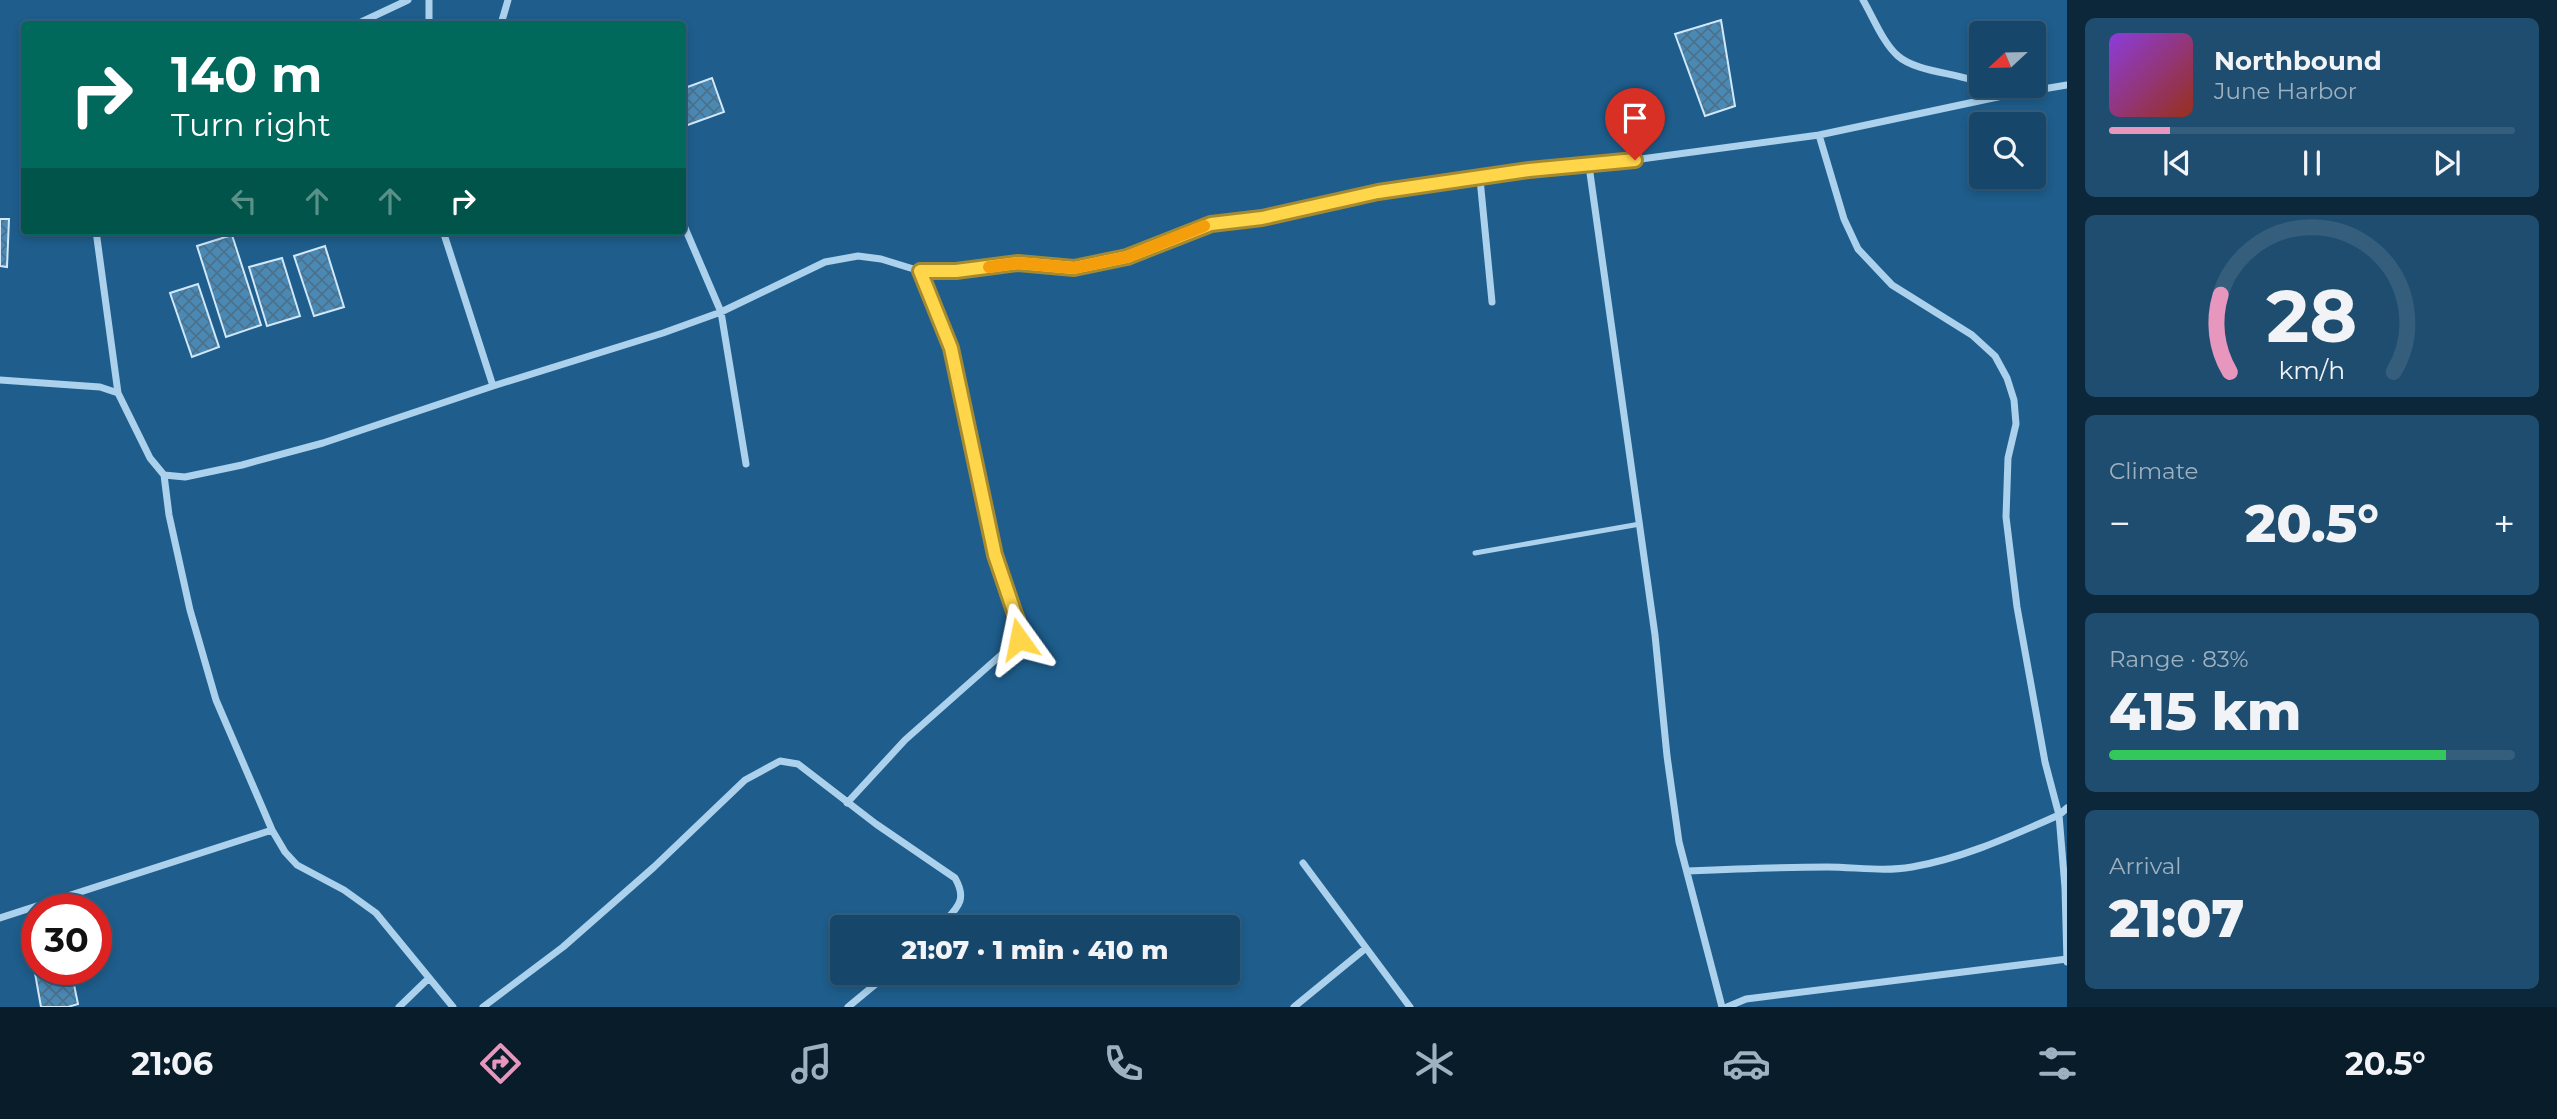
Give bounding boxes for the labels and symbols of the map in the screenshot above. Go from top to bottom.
north arrow [1969,21,2046,98]
pin [1605,88,1665,160]
position arrow [982,602,1056,676]
speed limit sign: 30 [21,894,112,985]

